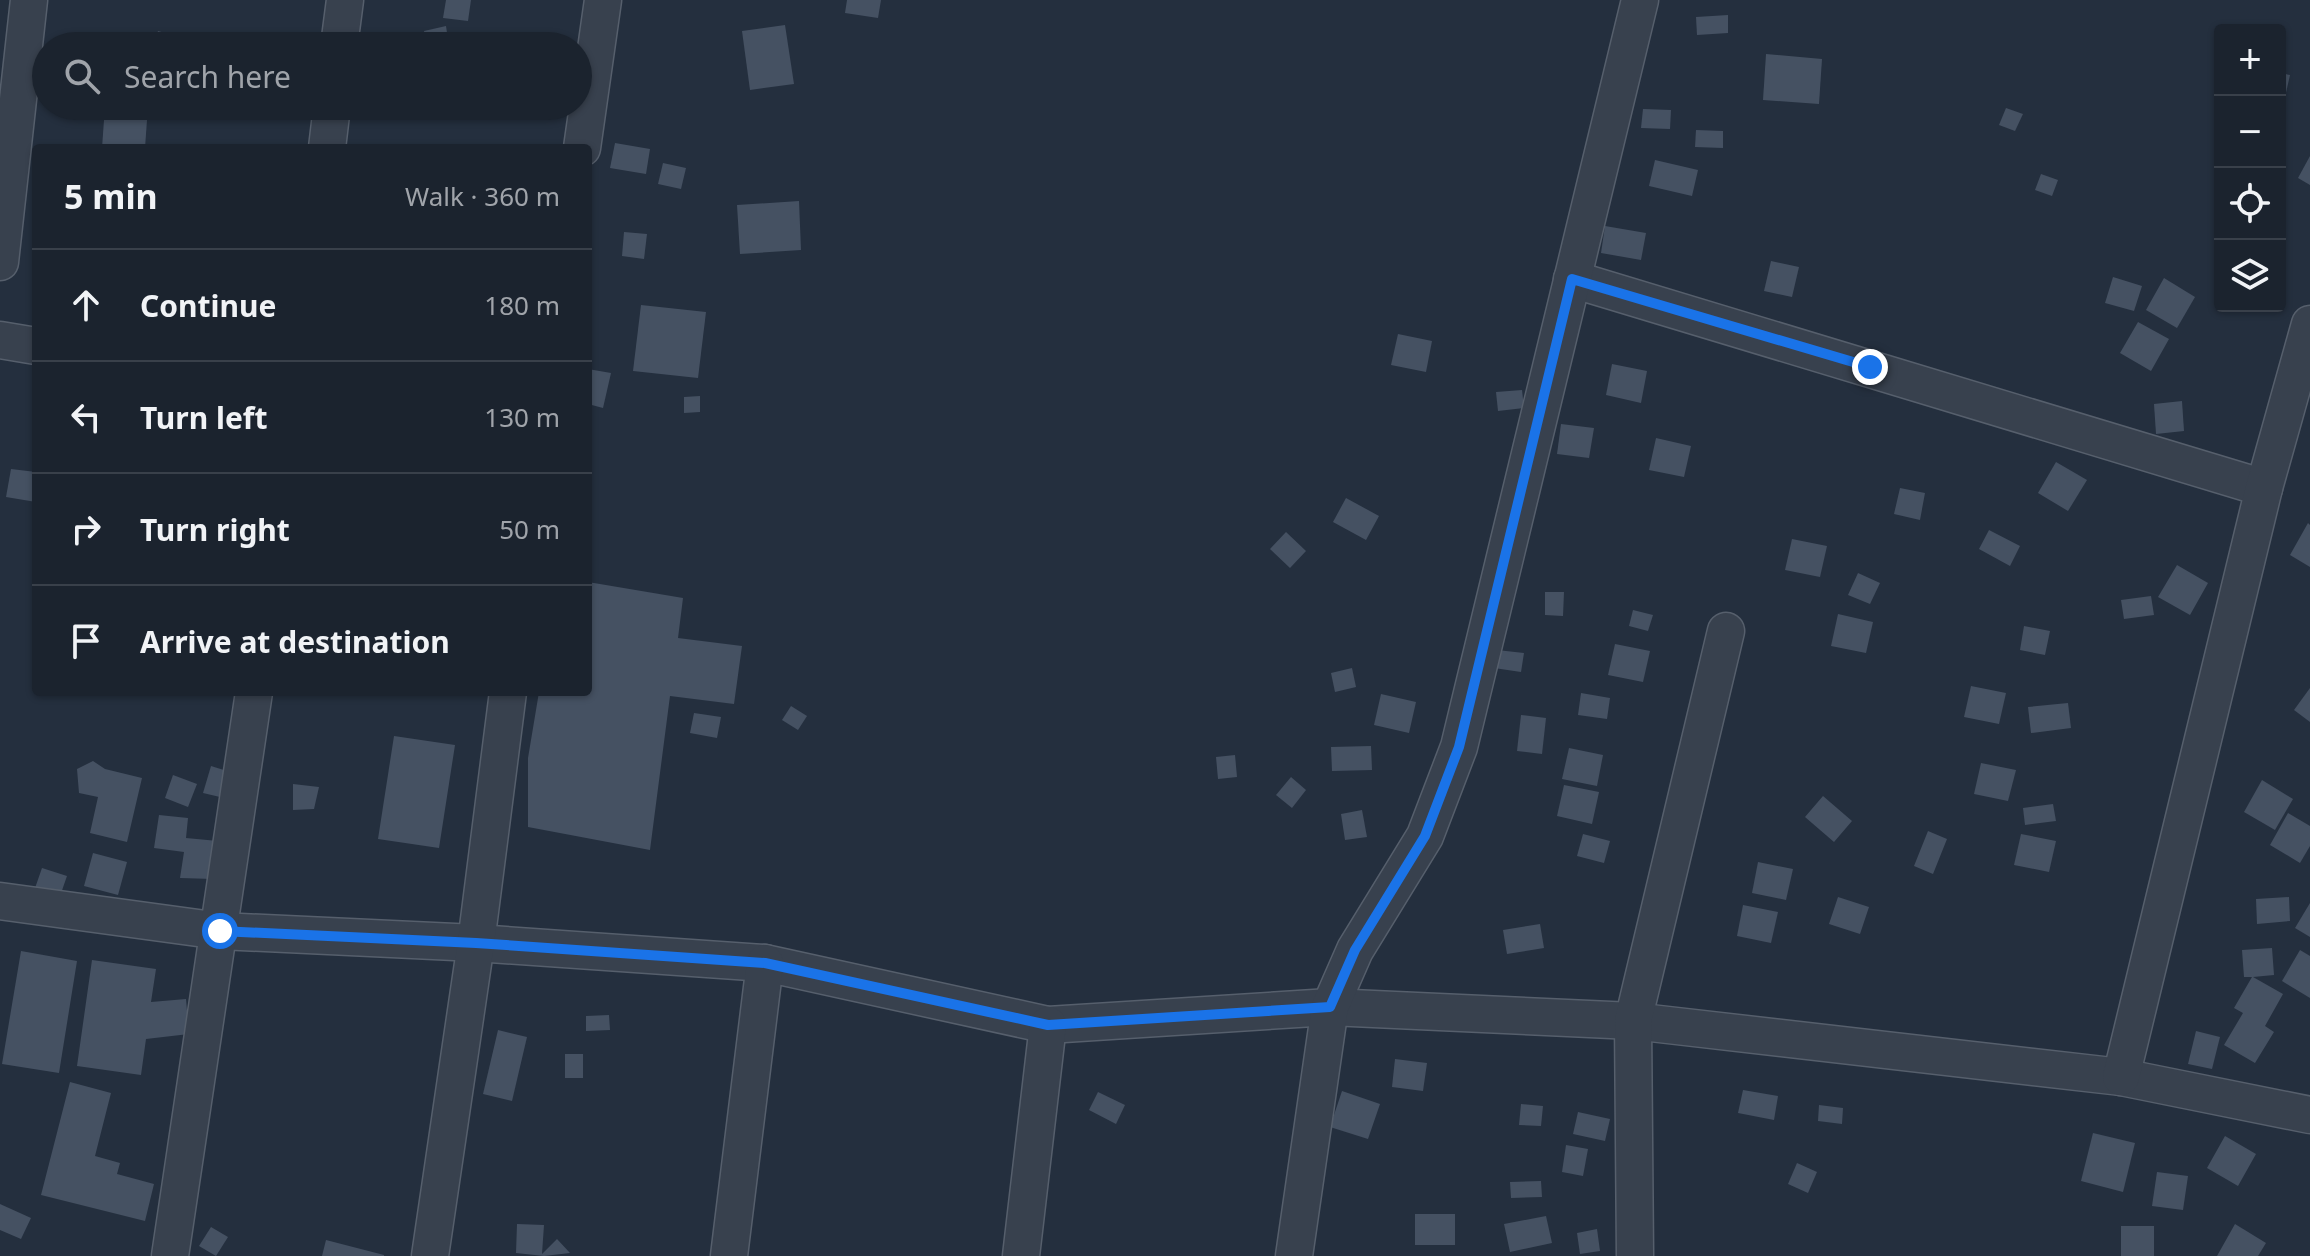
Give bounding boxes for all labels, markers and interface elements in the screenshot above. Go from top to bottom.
map controls [2214,24,2286,312]
button: + [2214,24,2286,96]
search box [32,32,592,120]
icon: search [60,54,104,98]
text: Search here [124,56,291,97]
button: − [2214,96,2286,168]
button: locate [2214,168,2286,240]
text: 5 min [64,173,158,219]
text: Walk · 360 m [405,178,560,214]
button: layers [2214,240,2286,312]
icon: ahead [64,283,108,327]
text: Continue [140,285,276,326]
text: 180 m [484,287,560,323]
route end [1852,349,1888,385]
icon: left [64,395,108,439]
text: Turn left [140,397,268,438]
text: 130 m [484,399,560,435]
icon: right [64,507,108,551]
text: Turn right [140,509,290,550]
text: 50 m [499,511,560,547]
icon: arrive [64,619,108,663]
text: Arrive at destination [140,621,450,662]
route start [202,913,238,949]

